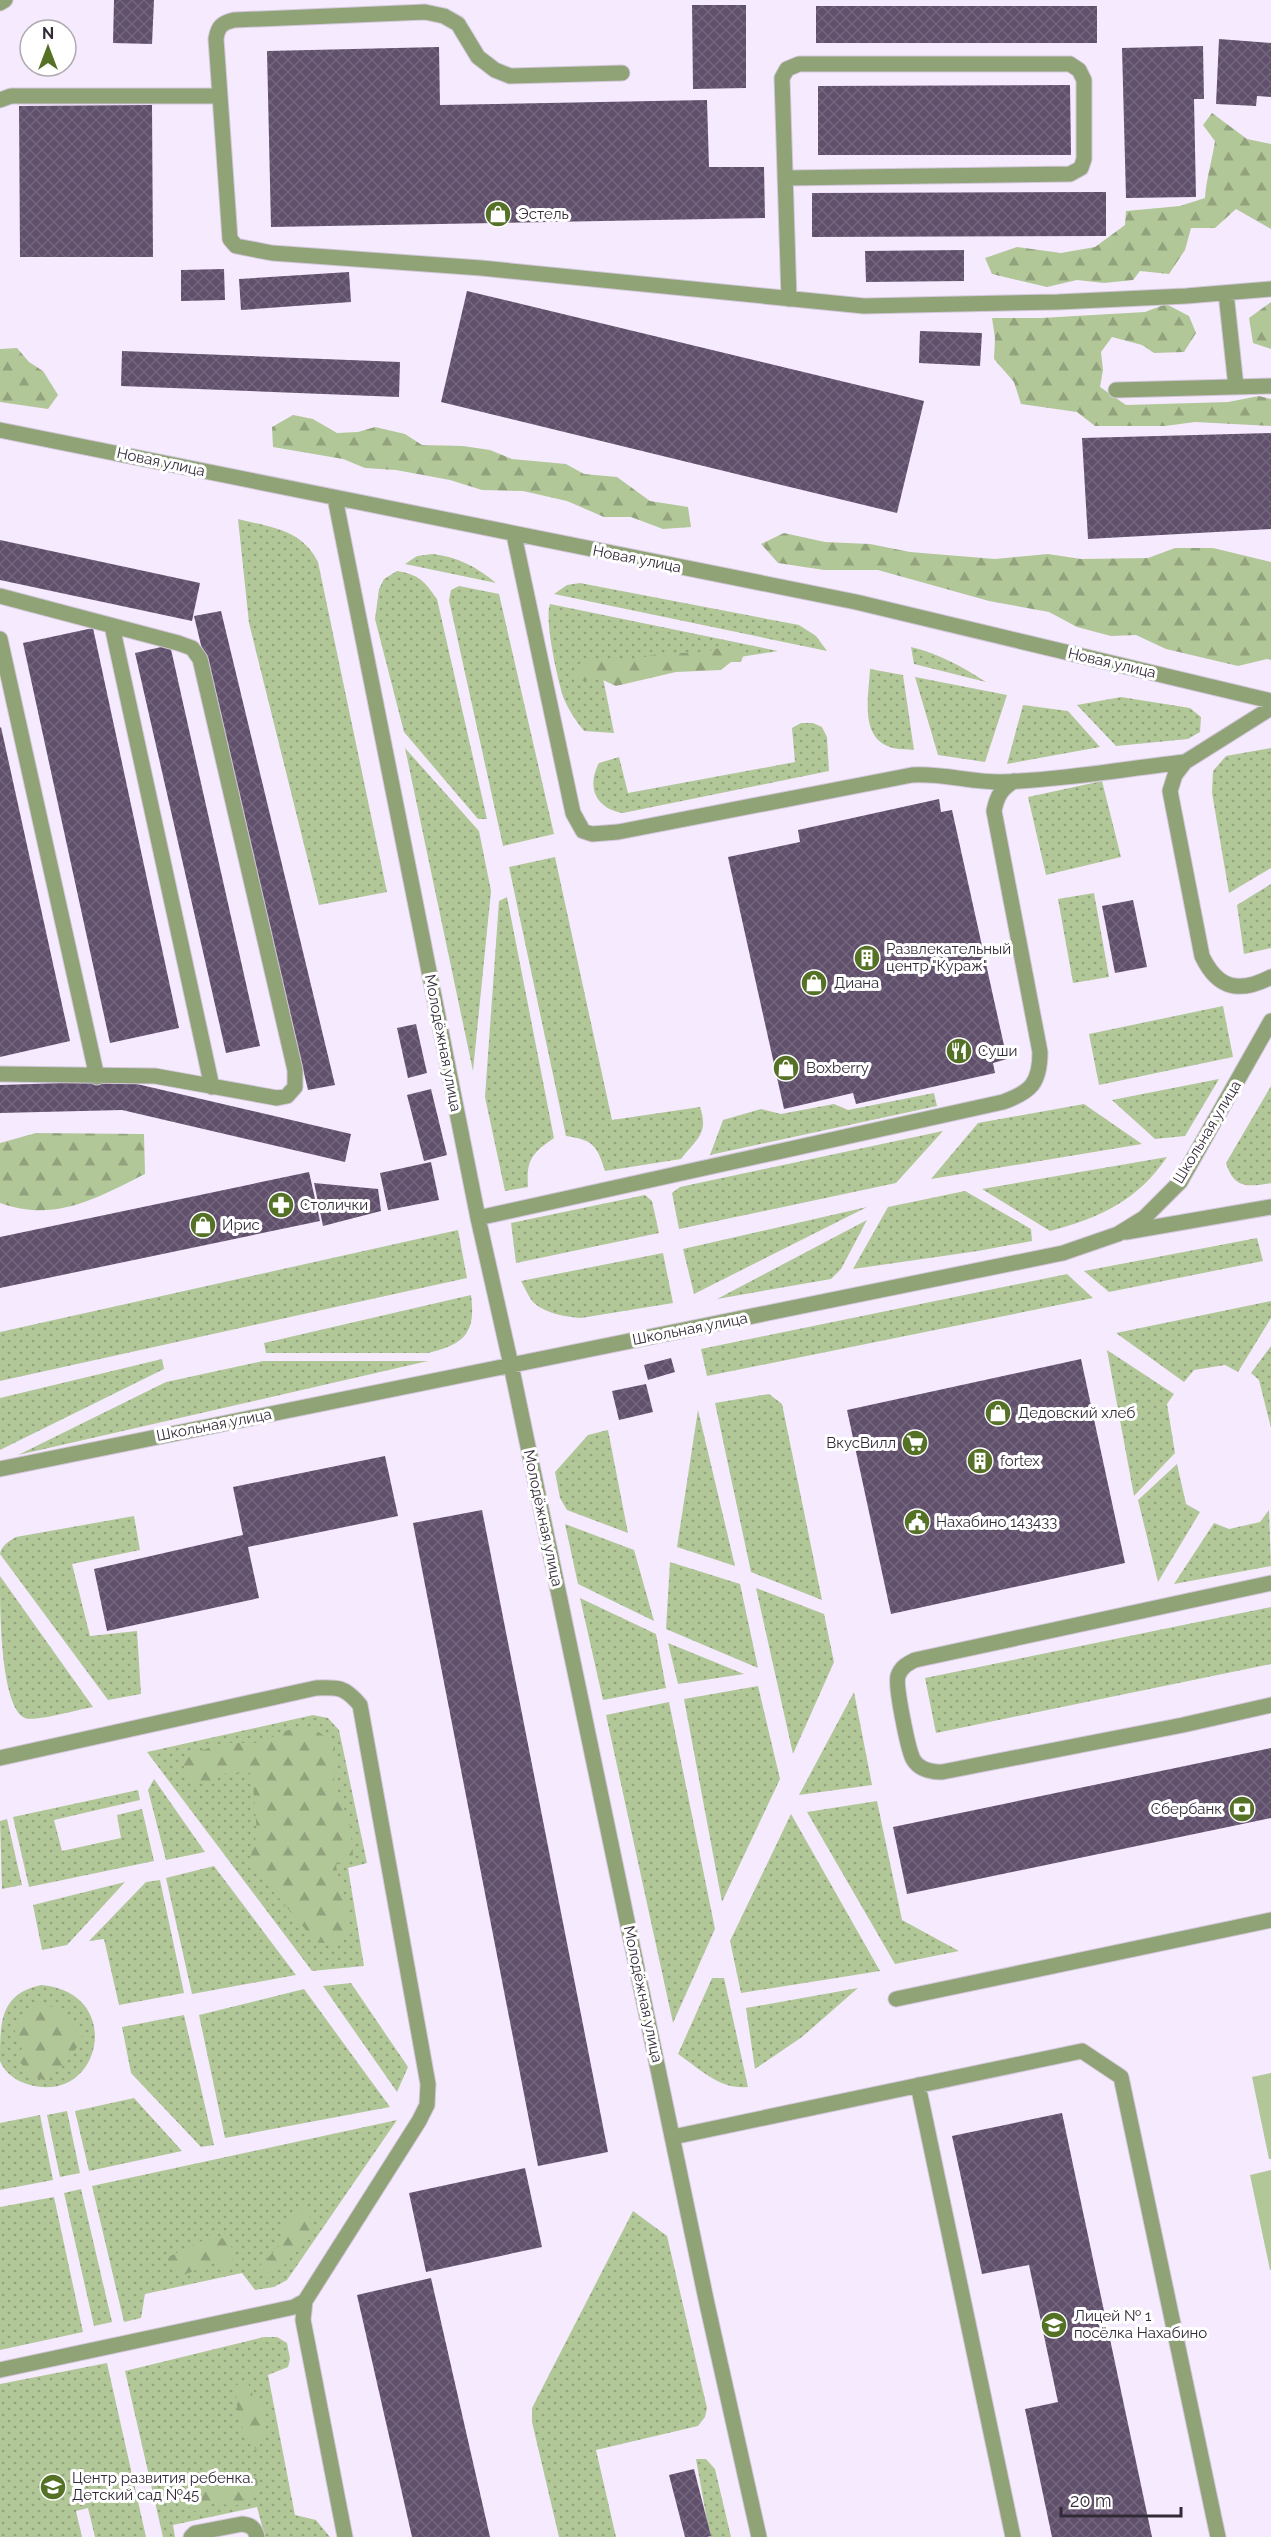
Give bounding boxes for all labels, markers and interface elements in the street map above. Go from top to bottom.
north arrow [18,18,78,78]
text: N [42,24,54,43]
shop icon: Эстель [483,199,513,229]
place label: Эстель [518,205,569,223]
street label: Новая улица [115,444,207,480]
street label: Новая улица [591,542,683,576]
street label: Новая улица [1066,644,1158,682]
place label: Развлекательный центр "Кураж" [886,940,1011,975]
building icon: Развлекательный центр "Кураж" [852,943,882,973]
shop icon: Диана [799,968,829,998]
street label: Молодёжная улица [421,973,465,1113]
place label: Диана [834,974,879,992]
restaurant icon: Суши [944,1036,974,1066]
place label: Суши [978,1042,1017,1060]
shop icon: Boxberry [771,1053,801,1083]
place label: Boxberry [806,1059,869,1077]
street label: Школьная улица [1169,1077,1245,1187]
pharmacy icon: Столички [266,1190,296,1220]
place label: Столички [300,1196,368,1214]
shop icon: Ирис [188,1210,218,1240]
place label: Ирис [222,1216,260,1234]
street label: Школьная улица [631,1309,749,1349]
shop icon: Дедовский хлеб [983,1398,1013,1428]
place label: Дедовский хлеб [1018,1404,1135,1422]
street label: Школьная улица [155,1405,273,1445]
supermarket icon: ВкусВилл [900,1428,930,1458]
place label: ВкусВилл [826,1434,896,1452]
building icon: fortex [965,1446,995,1476]
street label: Молодёжная улица [520,1448,566,1588]
place label: fortex [1000,1452,1040,1470]
public building icon: Нахабино 143433 [902,1507,932,1537]
place label: Нахабино 143433 [936,1513,1057,1531]
bank icon: Сбербанк [1227,1794,1257,1824]
place label: Сбербанк [1151,1800,1222,1818]
street label: Молодёжная улица [620,1924,666,2064]
place label: Лицей № 1 посёлка Нахабино [1074,2307,1207,2342]
school or university icon: Лицей № 1 посёлка Нахабино [1039,2310,1069,2340]
place label: Центр развития ребенка. Детский сад №45 [72,2469,253,2504]
school or university icon: Центр развития ребенка. Детский сад №45 [38,2472,68,2502]
scale bar [1061,2480,1181,2518]
text: 20 m [1070,2490,1112,2511]

